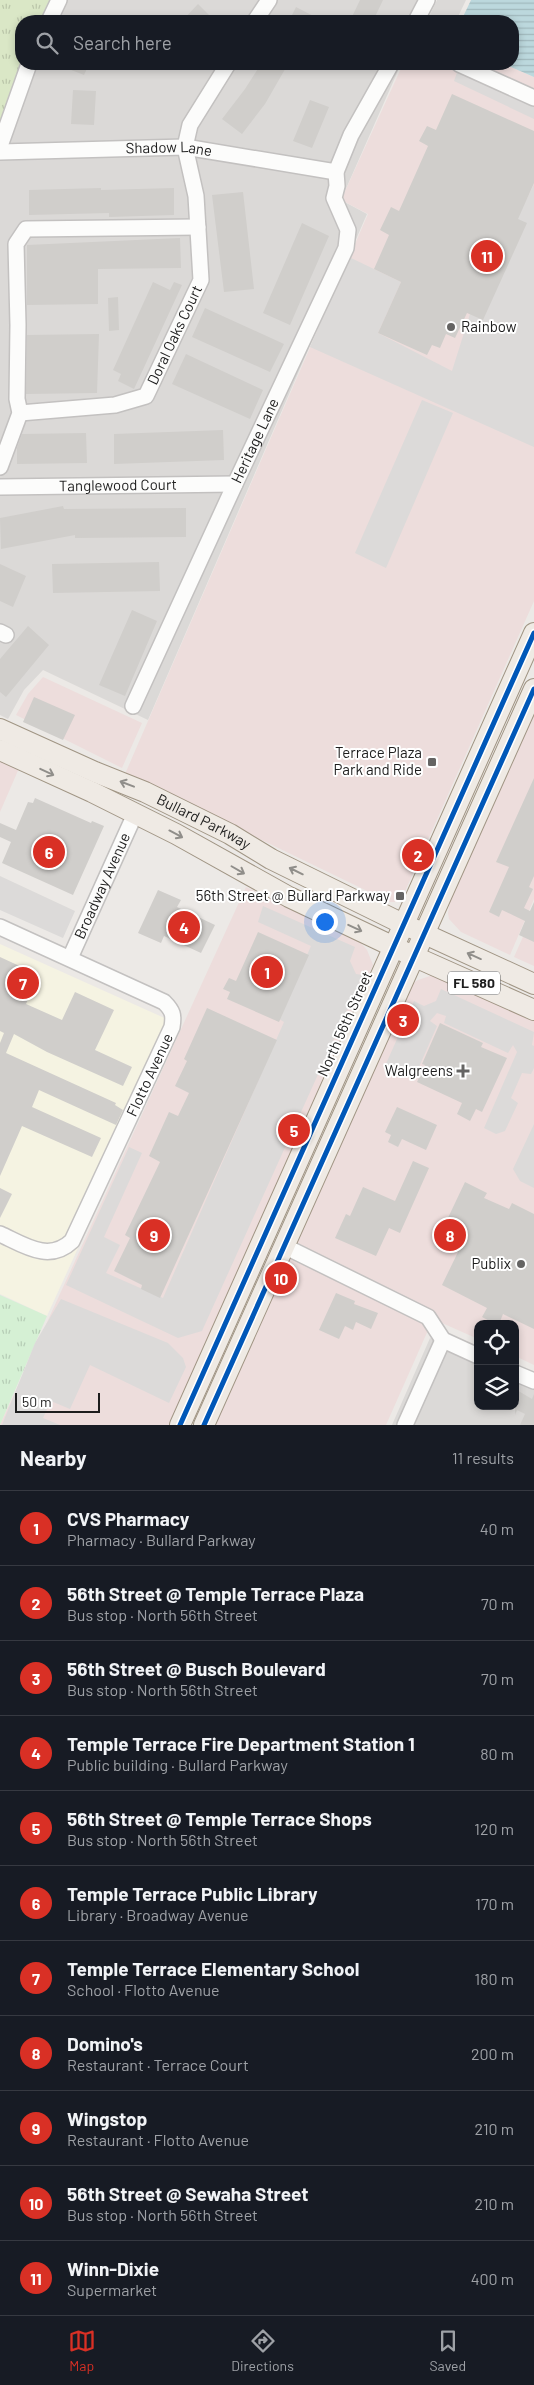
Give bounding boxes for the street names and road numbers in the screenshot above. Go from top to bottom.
street label: Shadow Lane [125,137,214,159]
street label: Doral Oaks Court [143,282,205,387]
street label: Heritage Lane [227,395,282,486]
street label: Tanglewood Court [59,475,177,494]
street label: Bullard Parkway [154,789,255,853]
street label: Broadway Avenue [70,830,133,942]
street label: North 56th Street [313,968,375,1079]
road number: FL 580 [448,971,500,994]
street label: Flotto Avenue [122,1030,176,1119]

